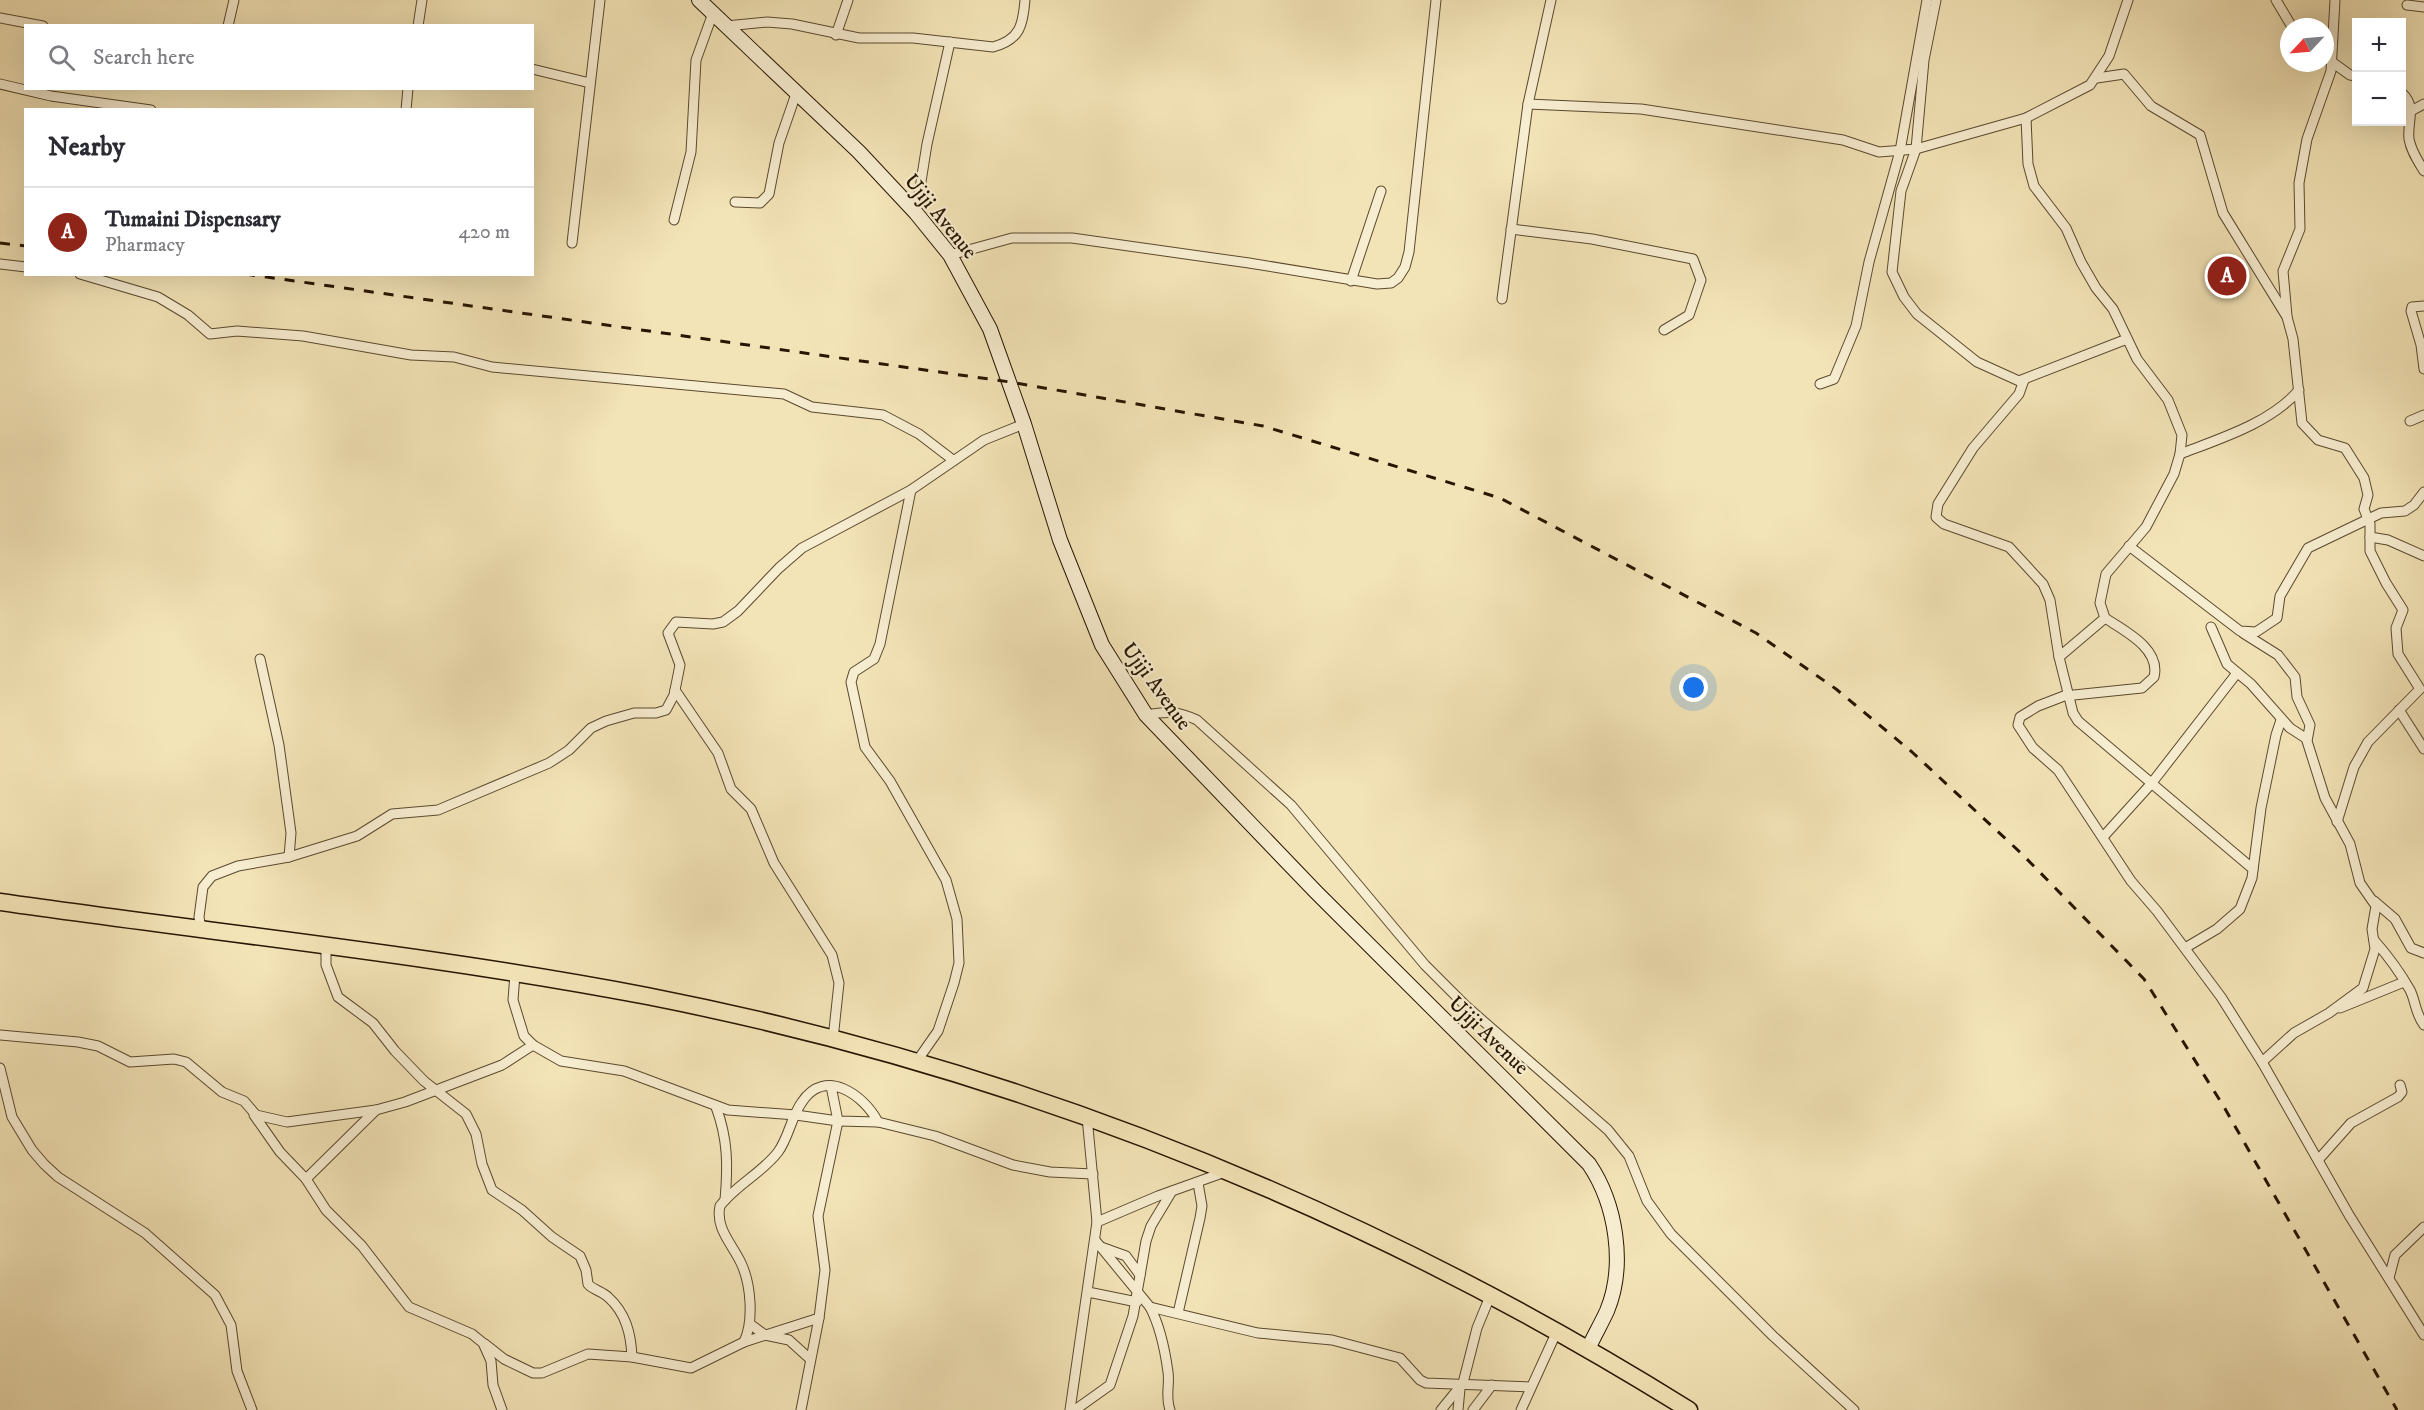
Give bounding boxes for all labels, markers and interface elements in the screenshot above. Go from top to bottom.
north arrow [2280,18,2334,72]
map controls [2352,18,2406,126]
button: + [2352,18,2406,72]
search box [24,24,534,90]
icon: search [45,41,78,74]
text: Search here [93,44,195,71]
button: − [2352,72,2406,126]
text: Nearby [48,131,125,164]
street label: Ujiji Avenue [898,169,983,265]
text: Tumaini Dispensary [105,206,280,233]
text: A [61,220,74,245]
text: 420 m [459,220,510,245]
text: Pharmacy [105,233,185,258]
pin: A [2208,254,2246,298]
street label: Ujiji Avenue [1116,638,1197,736]
your location [1679,673,1708,702]
street label: Ujiji Avenue [1443,991,1534,1081]

